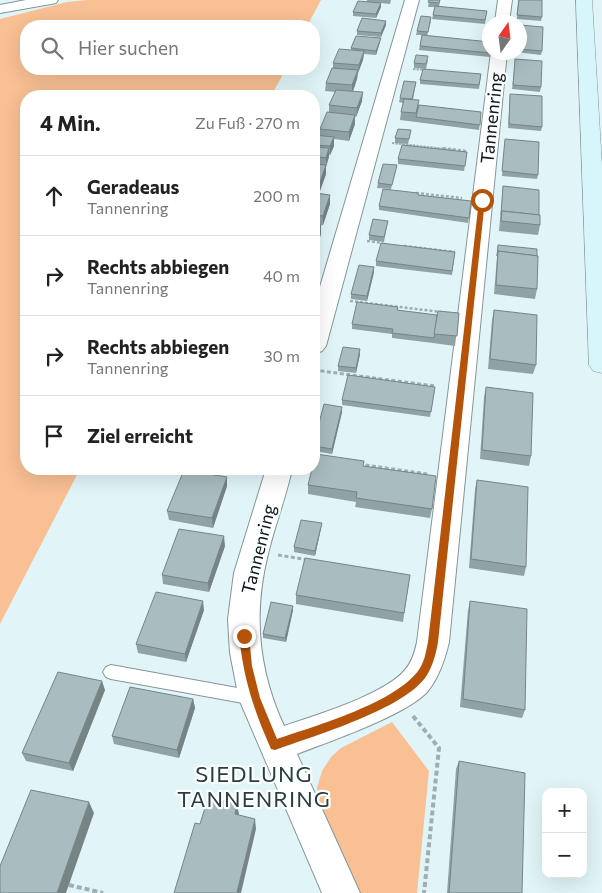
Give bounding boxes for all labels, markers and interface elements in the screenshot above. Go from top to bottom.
north arrow [482,15,527,60]
search box [20,20,320,75]
icon: search [38,34,66,62]
text: Hier suchen [78,36,179,59]
street label: Tannenring [475,71,507,165]
text: 4 Min. [40,110,101,135]
text: Zu Fuß · 270 m [195,113,300,132]
text: Geradeaus [87,175,179,198]
icon: ahead [40,182,68,210]
text: 200 m [253,186,300,205]
route start [471,189,494,212]
text: Tannenring [87,198,169,217]
text: Rechts abbiegen [87,255,229,278]
icon: right [40,262,68,290]
text: 40 m [263,266,300,285]
text: Tannenring [87,278,169,297]
text: Rechts abbiegen [87,335,229,358]
icon: right [40,342,68,370]
text: 30 m [263,346,300,365]
text: Tannenring [87,358,169,377]
icon: arrive [40,422,68,450]
text: Ziel erreicht [87,424,193,447]
street label: Tannenring [236,502,280,596]
route end [233,625,256,648]
district label: SIEDLUNG TANNENRING [177,760,331,812]
map controls [542,788,587,878]
button: + [542,788,587,833]
button: − [542,833,587,878]

